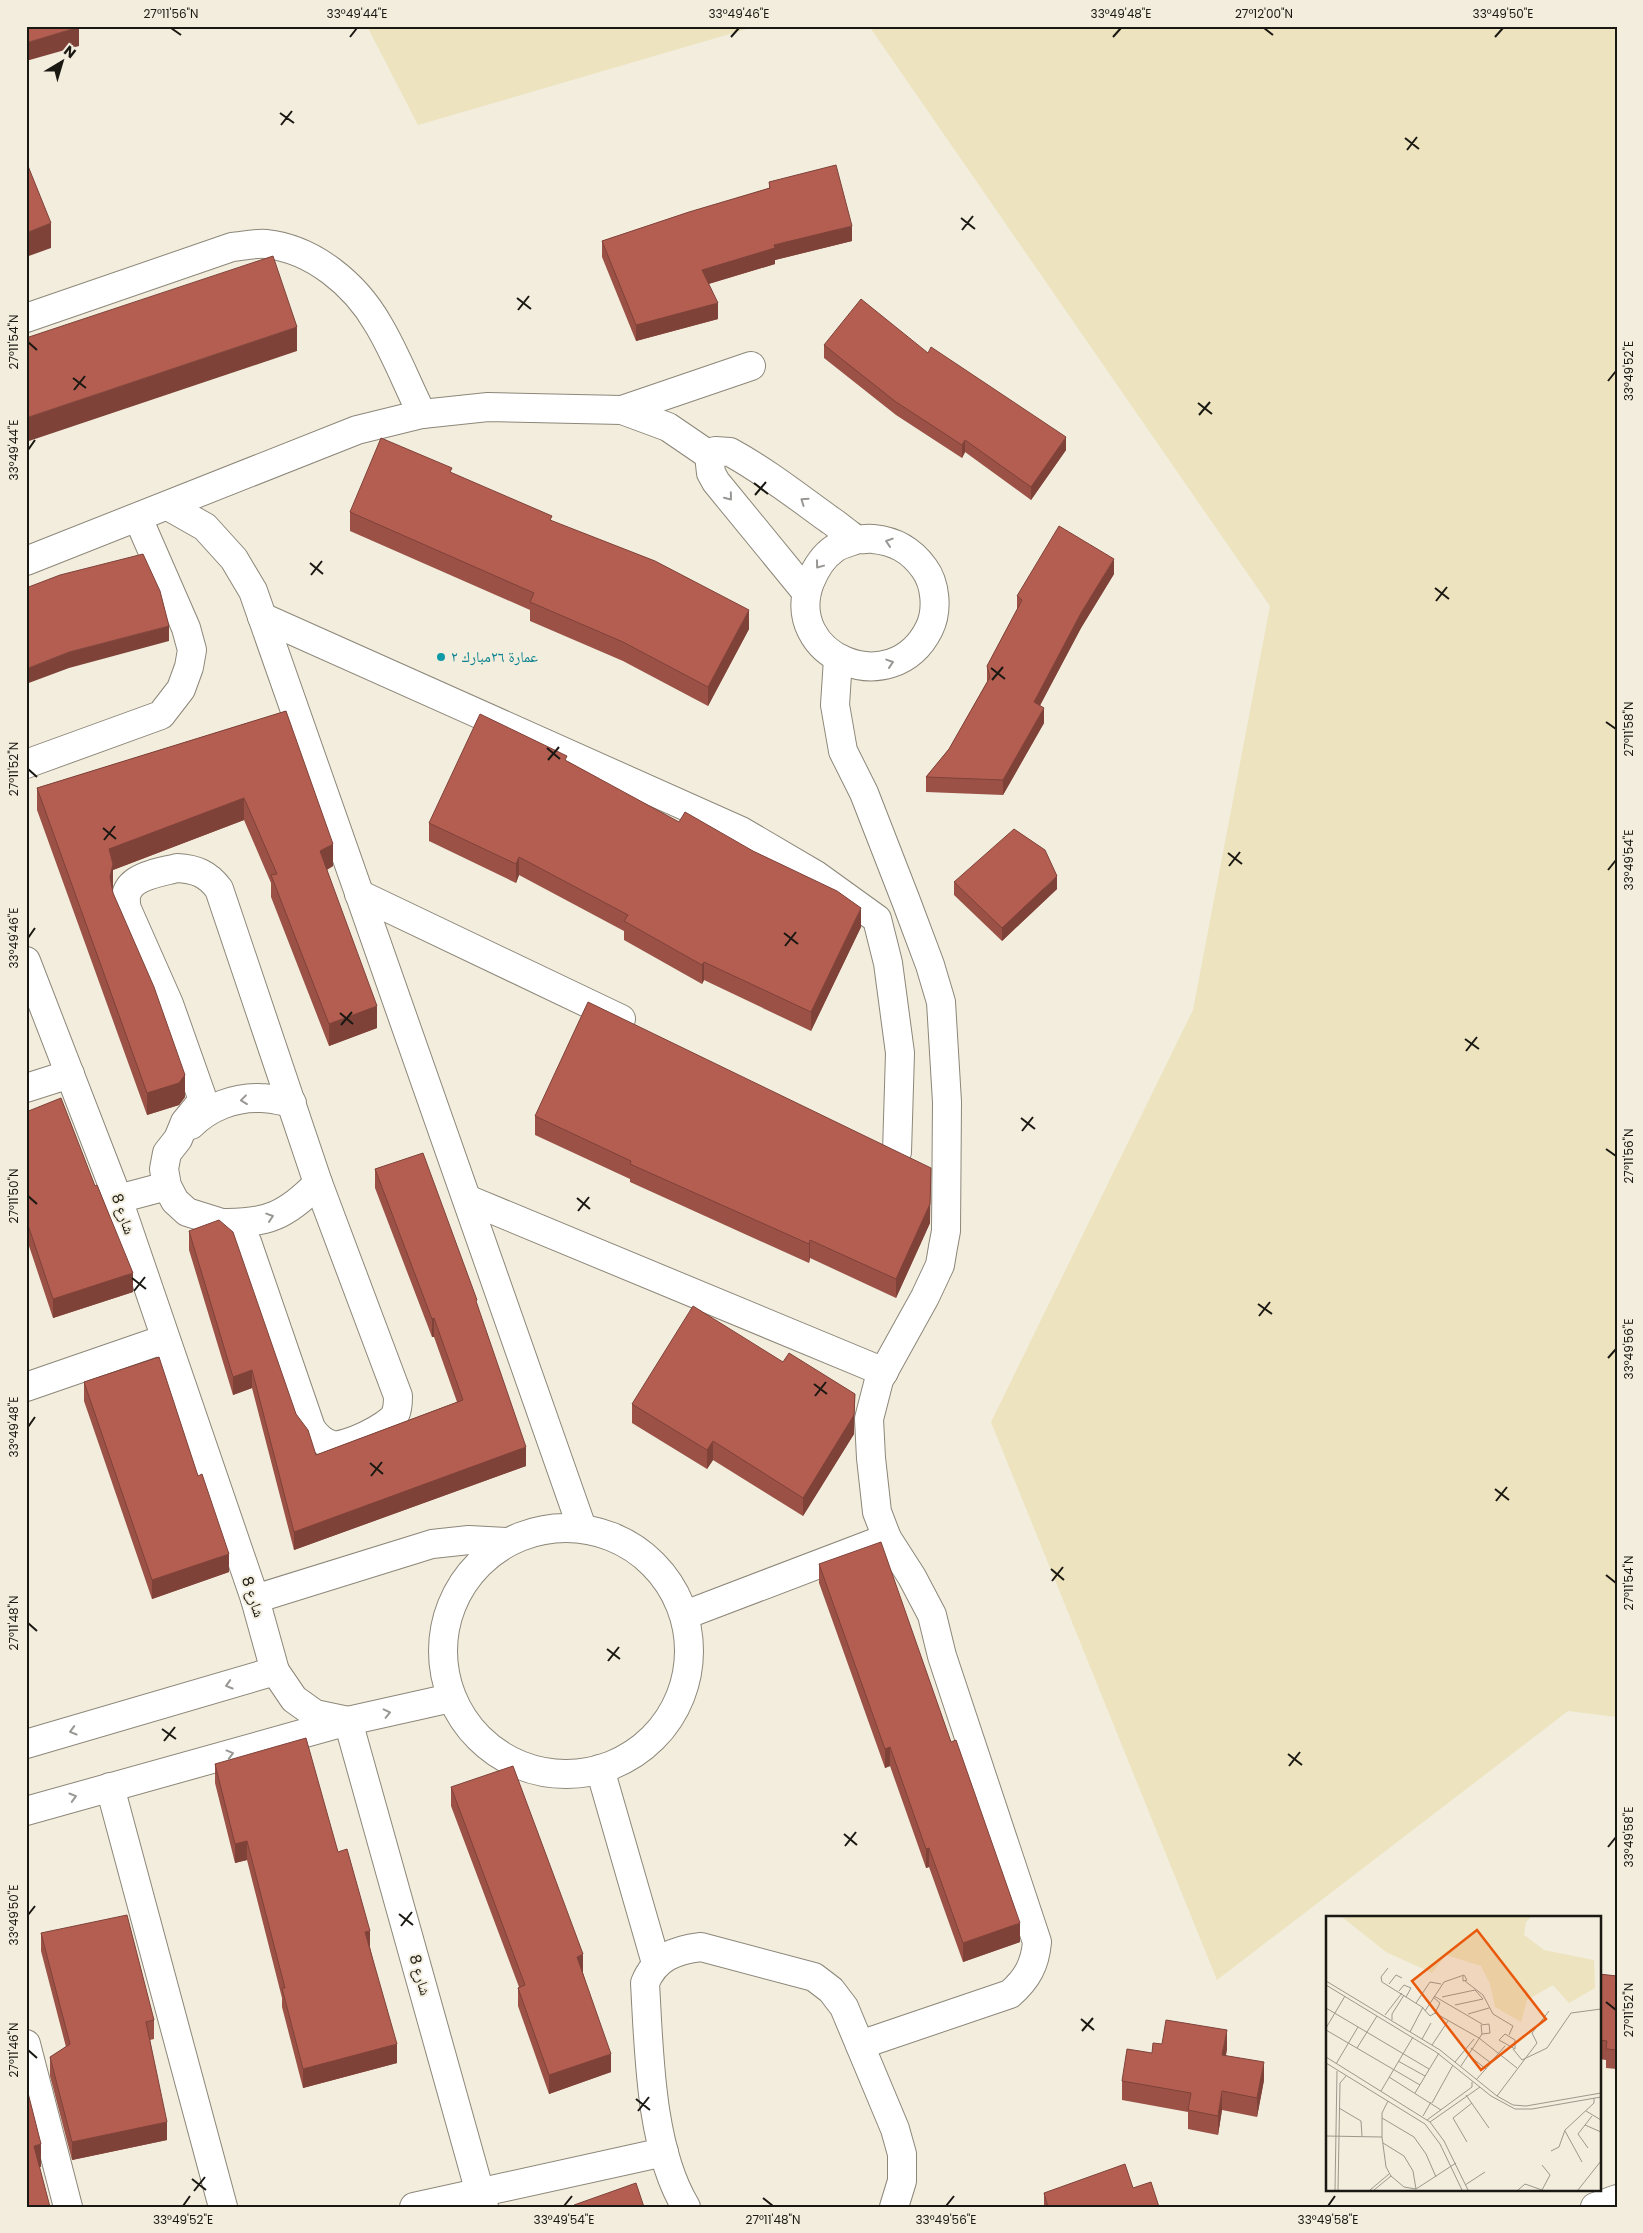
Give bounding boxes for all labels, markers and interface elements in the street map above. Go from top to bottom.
text: 27°11'56"N [143,5,199,22]
text: 33°49'44"E [327,5,387,22]
text: 33°49'46"E [709,5,769,22]
text: 33°49'48"E [1091,5,1151,22]
text: 27°12'00"N [1235,5,1293,22]
text: 33°49'50"E [1473,5,1533,22]
north arrow [38,38,88,88]
text: N [60,41,80,63]
text: 27°11'54"N [5,315,22,370]
text: 33°49'52"E [1620,341,1637,401]
text: 33°49'44"E [5,420,22,480]
one-way arrow [723,491,731,500]
one-way arrow [800,498,810,507]
one-way arrow [885,538,894,548]
one-way arrow [816,560,825,569]
place label: عمارة ٢٦مبارك ٢ [451,646,538,667]
marker: عمارة ٢٦مبارك ٢ [435,651,447,663]
one-way arrow [886,659,894,669]
text: 27°11'58"N [1620,701,1637,757]
text: 27°11'52"N [5,742,22,796]
text: 33°49'54"E [1620,830,1637,890]
text: 33°49'46"E [5,908,22,968]
one-way arrow [240,1094,248,1105]
text: 27°11'56"N [1620,1128,1637,1184]
text: 27°11'50"N [5,1169,22,1223]
street label: شارع 8 [107,1191,140,1237]
one-way arrow [265,1213,273,1223]
text: 33°49'56"E [1620,1319,1637,1379]
text: 33°49'48"E [5,1397,22,1457]
text: 27°11'54"N [1620,1556,1637,1611]
street label: شارع 8 [237,1574,270,1620]
text: 27°11'48"N [5,1595,22,1651]
one-way arrow [225,1680,233,1690]
one-way arrow [382,1708,391,1719]
one-way arrow [69,1725,77,1735]
one-way arrow [225,1749,234,1760]
one-way arrow [69,1793,77,1803]
text: 33°49'58"E [1620,1807,1637,1867]
text: 33°49'50"E [5,1885,22,1945]
inset map [1326,1916,1600,2190]
street label: شارع 8 [405,1952,436,1998]
text: 27°11'52"N [1620,1983,1637,2037]
text: 27°11'46"N [5,2022,22,2078]
text: 33°49'52"E [153,2211,213,2228]
text: 33°49'54"E [534,2211,594,2228]
text: 27°11'48"N [745,2211,801,2228]
text: 33°49'56"E [916,2211,976,2228]
text: 33°49'58"E [1298,2211,1358,2228]

